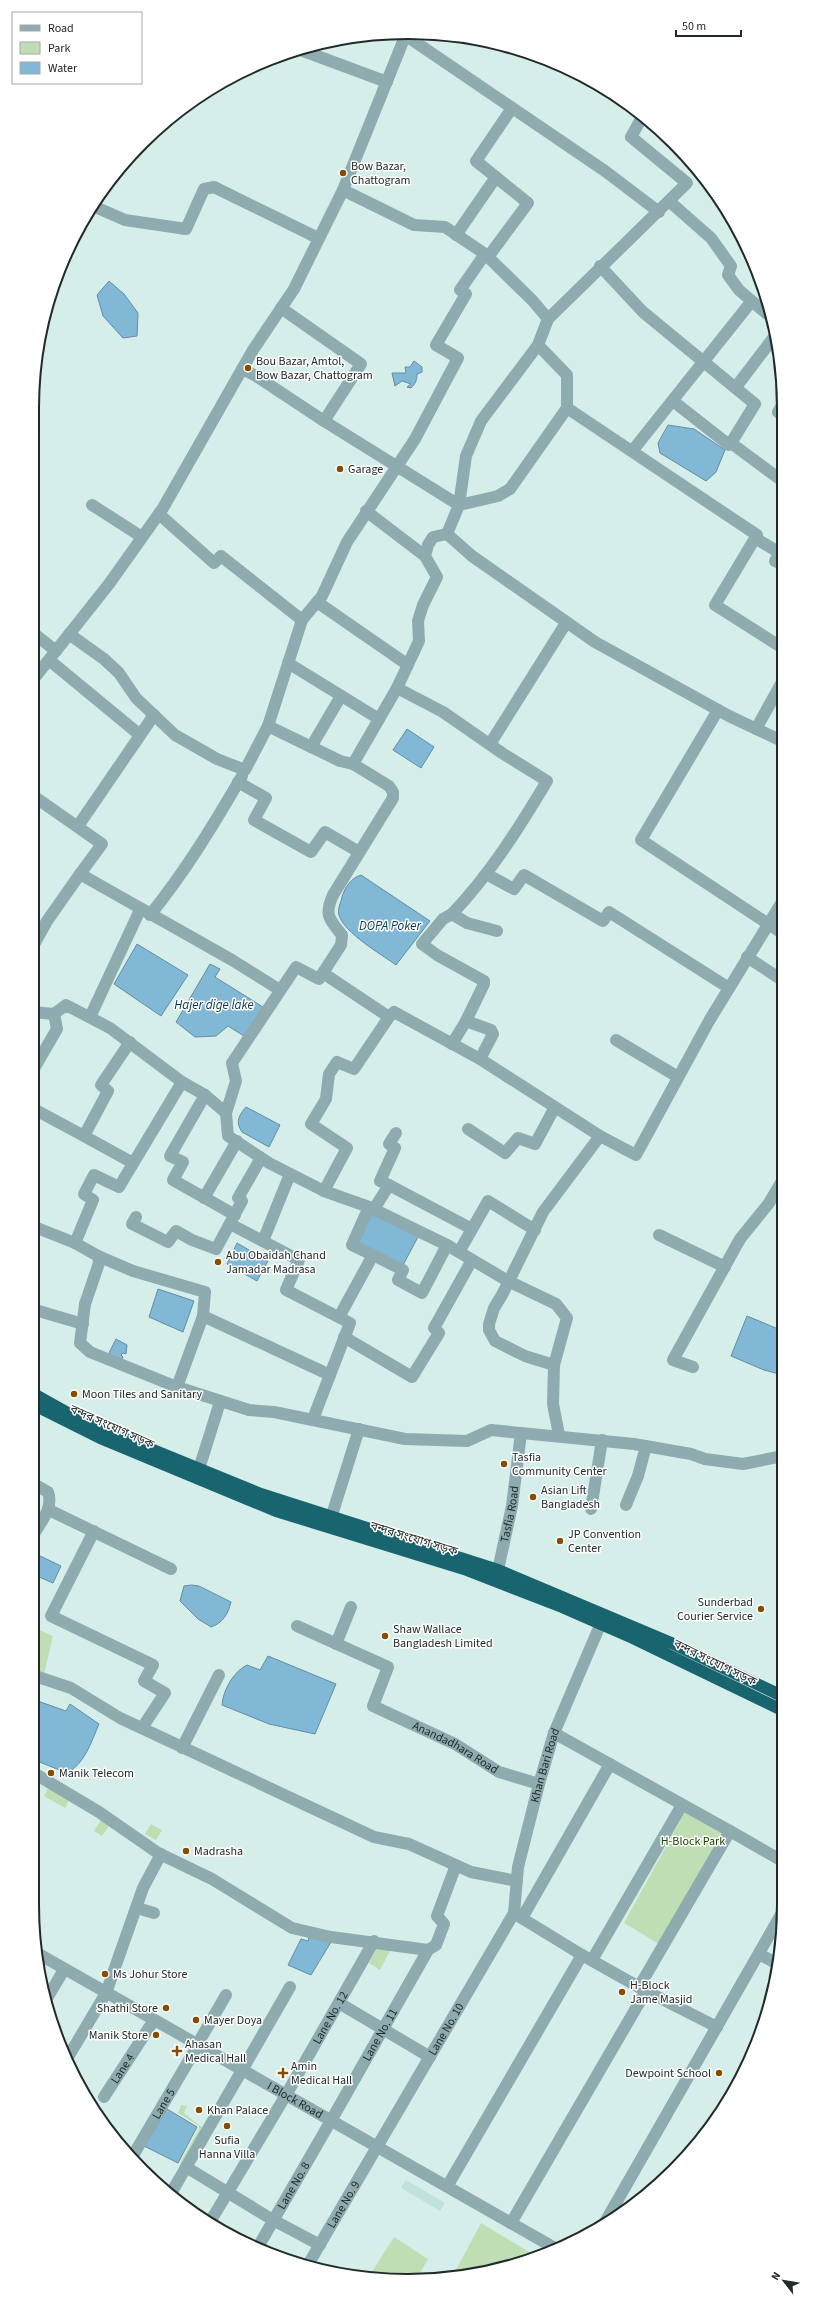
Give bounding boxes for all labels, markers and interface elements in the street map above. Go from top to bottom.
legend [12,12,142,84]
scale bar [676,12,741,38]
text: 50 m [682,18,706,35]
text: Road [48,20,74,37]
text: Park [48,40,70,57]
text: Water [48,60,78,77]
place label: Bow Bazar, Chattogram [351,158,410,189]
marker: Bow Bazar, Chattogram [338,168,348,178]
place label: Bou Bazar, Amtol, Bow Bazar, Chattogram [256,353,373,384]
marker: Bou Bazar, Amtol, Bow Bazar, Chattogram [243,363,253,373]
place label: Garage [348,461,383,478]
marker: Garage [335,464,345,474]
water label: DOPA Poker [359,917,421,935]
water label: Hajer dige lake [174,996,254,1014]
place label: Abu Obaidah Chand Jamadar Madrasa [226,1247,326,1278]
marker: Abu Obaidah Chand Jamadar Madrasa [213,1257,223,1267]
place label: Moon Tiles and Sanitary [82,1386,202,1403]
marker: Moon Tiles and Sanitary [69,1389,79,1399]
street label: বন্দর সংযোগ সড়ক [66,1400,157,1453]
place label: Tasfia Community Center [512,1449,608,1480]
marker: Tasfia Community Center [499,1459,509,1469]
place label: Asian Lift Bangladesh [541,1482,600,1513]
street label: Tasfia Road [496,1485,523,1544]
marker: Asian Lift Bangladesh [528,1492,538,1502]
street label: বন্দর সংযোগ সড়ক [367,1517,460,1560]
place label: JP Convention Center [568,1526,641,1557]
marker: JP Convention Center [555,1536,565,1546]
place label: Sunderbad Courier Service [677,1594,753,1625]
marker: Sunderbad Courier Service [756,1604,766,1614]
place label: Shaw Wallace Bangladesh Limited [393,1621,493,1652]
marker: Shaw Wallace Bangladesh Limited [380,1631,390,1641]
street label: বন্দর সংযোগ সড়ক [670,1635,760,1691]
street label: Anandadhara Road [410,1717,502,1778]
street label: Khan Bari Road [526,1725,564,1804]
place label: Manik Telecom [59,1765,134,1782]
marker: Manik Telecom [46,1768,56,1778]
park label: H-Block Park [661,1833,725,1850]
place label: Madrasha [194,1843,243,1860]
marker: Madrasha [181,1846,191,1856]
place label: Ms Johur Store [113,1966,188,1983]
marker: Ms Johur Store [100,1969,110,1979]
place label: H-Block Jame Masjid [630,1977,692,2008]
marker: H-Block Jame Masjid [617,1987,627,1997]
street label: Lane No. 12 [308,1988,352,2047]
place label: Shathi Store [97,2000,158,2017]
street label: Lane No. 10 [424,2000,468,2059]
marker: Shathi Store [161,2003,171,2013]
street label: Lane No. 11 [358,2005,402,2064]
place label: Mayer Doya [204,2012,262,2029]
marker: Mayer Doya [191,2015,201,2025]
place label: Manik Store [89,2027,148,2044]
marker: Manik Store [151,2030,161,2040]
place label: Ahasan Medical Hall [185,2036,246,2067]
marker: Ahasan Medical Hall [172,2046,182,2056]
street label: Lane 4 [106,2050,139,2087]
place label: Amin Medical Hall [291,2058,352,2089]
place label: Dewpoint School [625,2065,711,2082]
marker: Amin Medical Hall [278,2068,288,2078]
marker: Dewpoint School [714,2068,724,2078]
street label: I Block Road [264,2077,326,2123]
street label: Lane 5 [148,2085,179,2122]
place label: Khan Palace [207,2102,268,2119]
marker: Khan Palace [194,2105,204,2115]
marker: Sufia Hanna Villa [222,2121,232,2131]
place label: Sufia Hanna Villa [199,2132,255,2163]
street label: Lane No. 8 [273,2159,314,2212]
street label: Lane No. 9 [323,2177,364,2231]
north arrow [764,2261,804,2301]
text: N [768,2269,784,2283]

